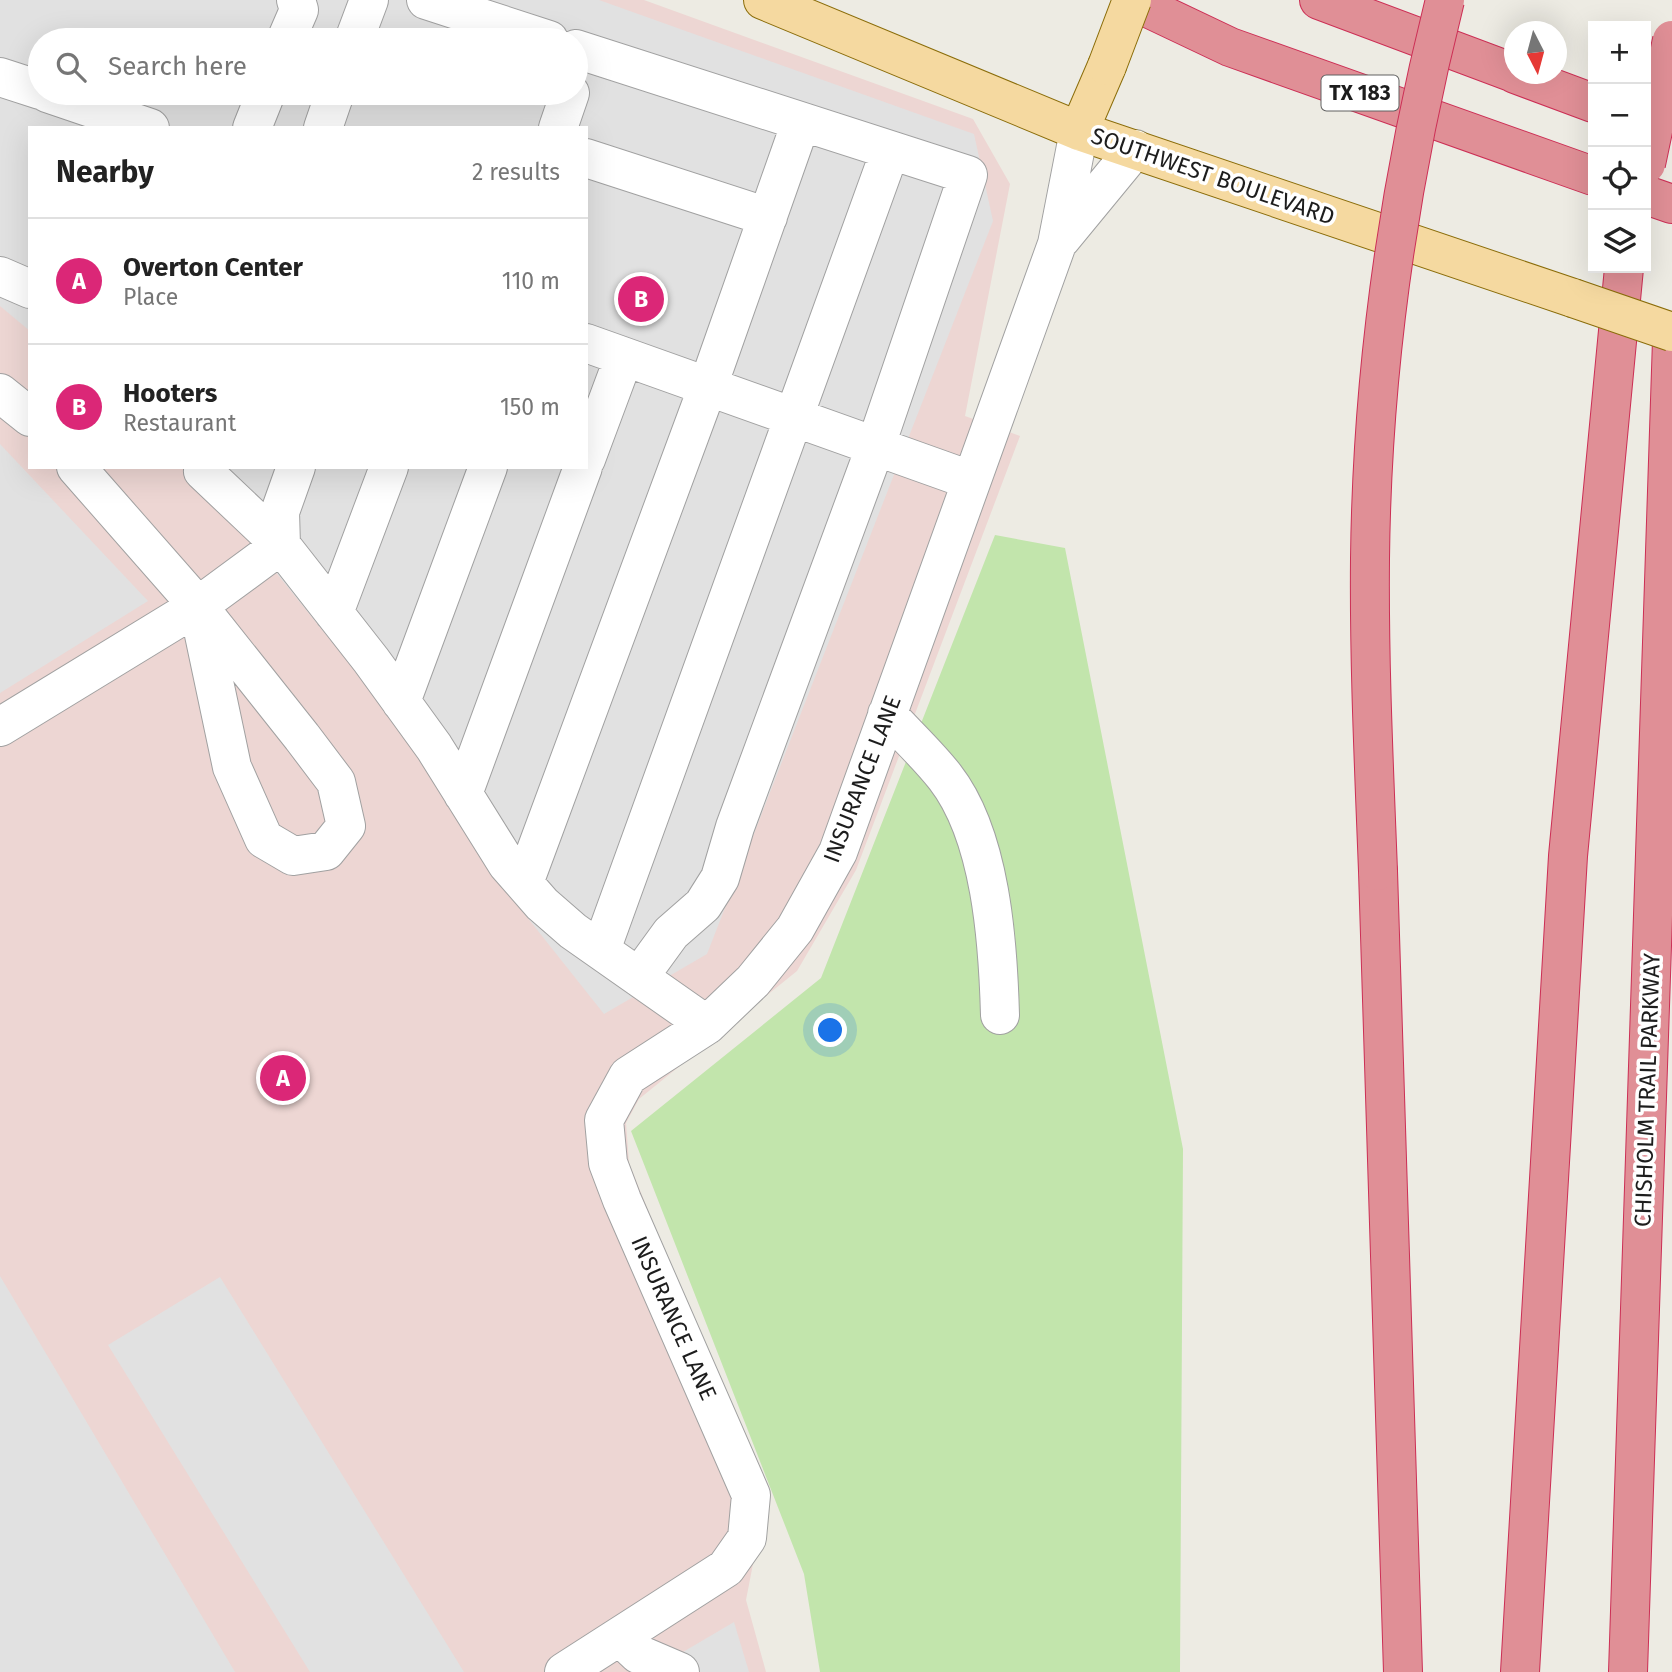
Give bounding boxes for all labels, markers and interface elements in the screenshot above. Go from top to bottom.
north arrow [1504,21,1567,84]
map controls [1588,21,1651,273]
button: + [1588,21,1651,84]
search box [28,28,588,105]
icon: search [52,48,90,86]
text: Search here [108,51,247,82]
road number: TX 183 [1322,76,1398,110]
button: − [1588,84,1651,147]
street label: SOUTHWEST BOULEVARD [1088,121,1338,231]
button: locate [1588,147,1651,210]
text: Nearby [56,154,154,190]
text: 2 results [472,158,560,186]
button: layers [1588,210,1651,273]
text: Overton Center [123,252,303,283]
text: A [72,267,86,295]
text: 110 m [502,267,560,295]
pin: B [618,273,664,325]
text: Place [123,283,178,311]
text: Hooters [123,378,217,409]
text: B [72,393,86,421]
text: 150 m [500,393,560,421]
text: Restaurant [123,409,236,437]
street label: INSURANCE LANE [817,691,907,867]
street label: CHISHOLM TRAIL PARKWAY [1628,952,1666,1228]
your location [813,1013,847,1047]
pin: A [260,1052,306,1104]
street label: INSURANCE LANE [625,1231,723,1405]

